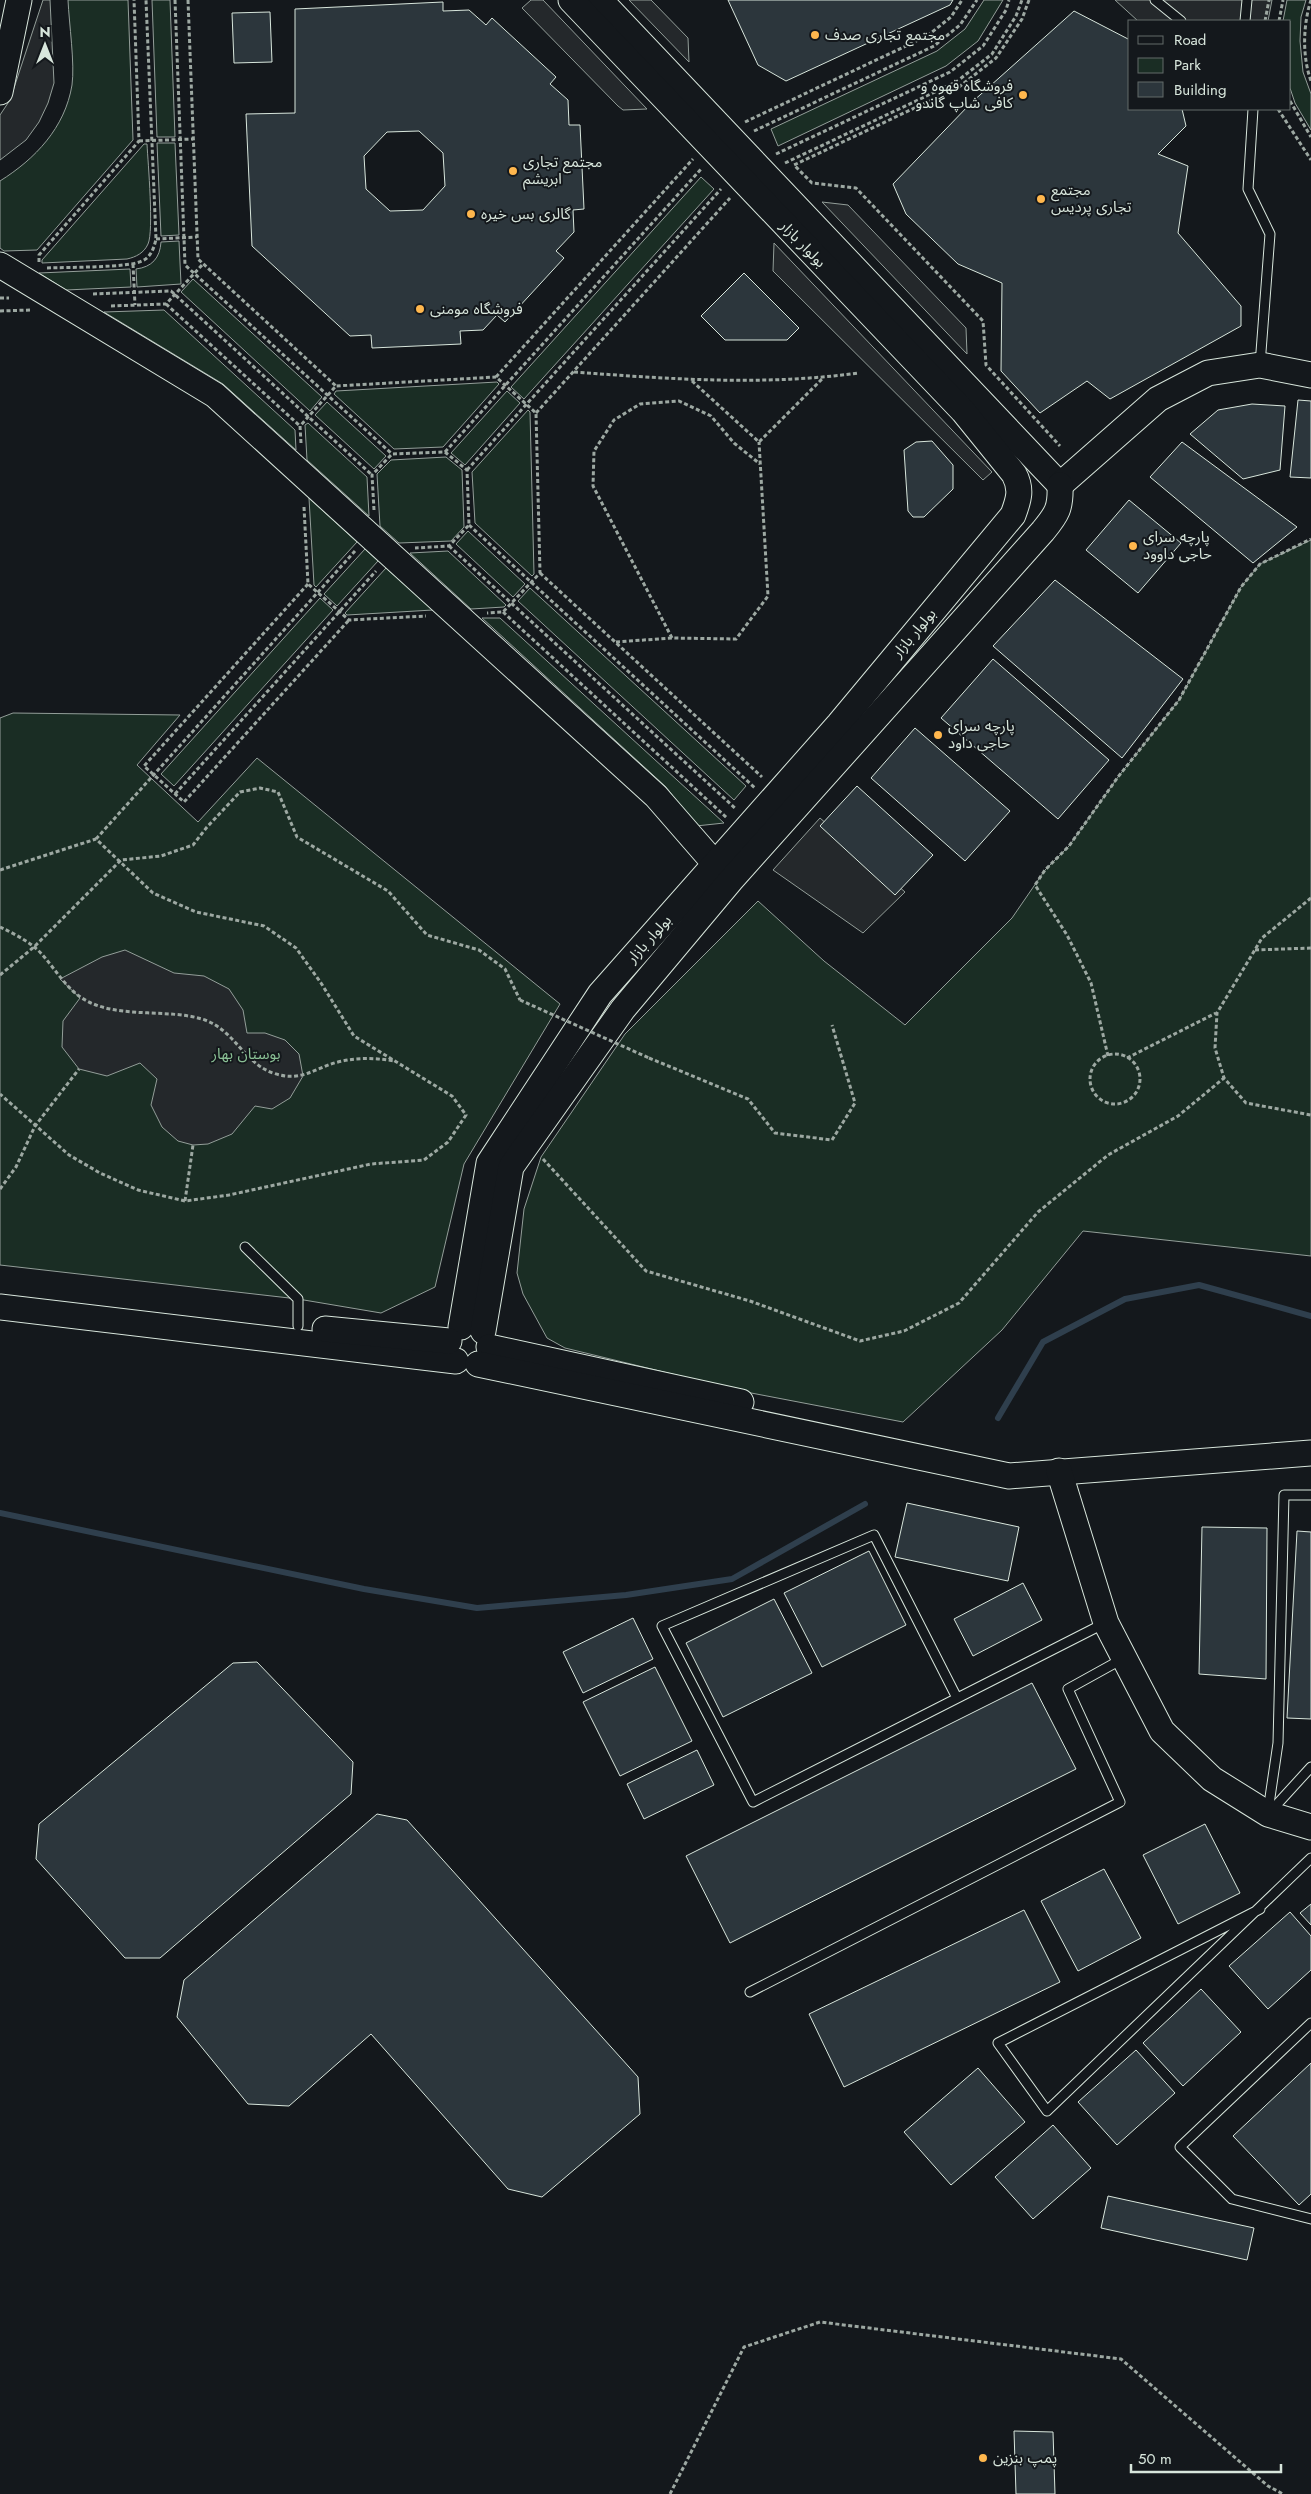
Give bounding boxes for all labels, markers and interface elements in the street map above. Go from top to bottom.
north arrow [20,20,70,70]
legend [1128,20,1291,110]
text: N [39,22,51,42]
place label: مجتمع تجاری صدف [825,24,945,47]
marker: مجتمع تجاری صدف [809,29,821,41]
text: Road [1174,29,1206,51]
text: Park [1174,54,1201,76]
place label: فروشگاه قهوه و کافی شاپ گاندو [915,75,1014,114]
text: Building [1174,79,1226,101]
marker: فروشگاه قهوه و کافی شاپ گاندو [1017,89,1029,101]
place label: مجتمع تجاری ابریشم [523,151,602,190]
marker: مجتمع تجاری ابریشم [507,165,519,177]
place label: مجتمع تجاری پردیس [1051,179,1131,218]
marker: مجتمع تجاری پردیس [1035,193,1047,205]
place label: گالری بس خیره [481,203,572,225]
marker: گالری بس خیره [465,208,477,220]
street label: بولوار بازار [774,215,831,273]
place label: فروشگاه مومنی [430,298,523,320]
marker: فروشگاه مومنی [414,303,426,315]
place label: پارچه سرای حاجی داوود [1143,526,1212,565]
marker: پارچه سرای حاجی داوود [1127,540,1139,552]
street label: بولوار بازار [886,604,941,663]
place label: پارچه سرای حاجی داود [948,715,1015,754]
marker: پارچه سرای حاجی داود [932,729,944,741]
street label: بولوار بازار [621,910,677,969]
park label: بوستان بهار [210,1043,281,1065]
scale bar [1131,2442,1281,2474]
place label: پمپ بنزین [993,2447,1057,2469]
text: 50 m [1138,2448,1172,2470]
marker: پمپ بنزین [977,2452,989,2464]

